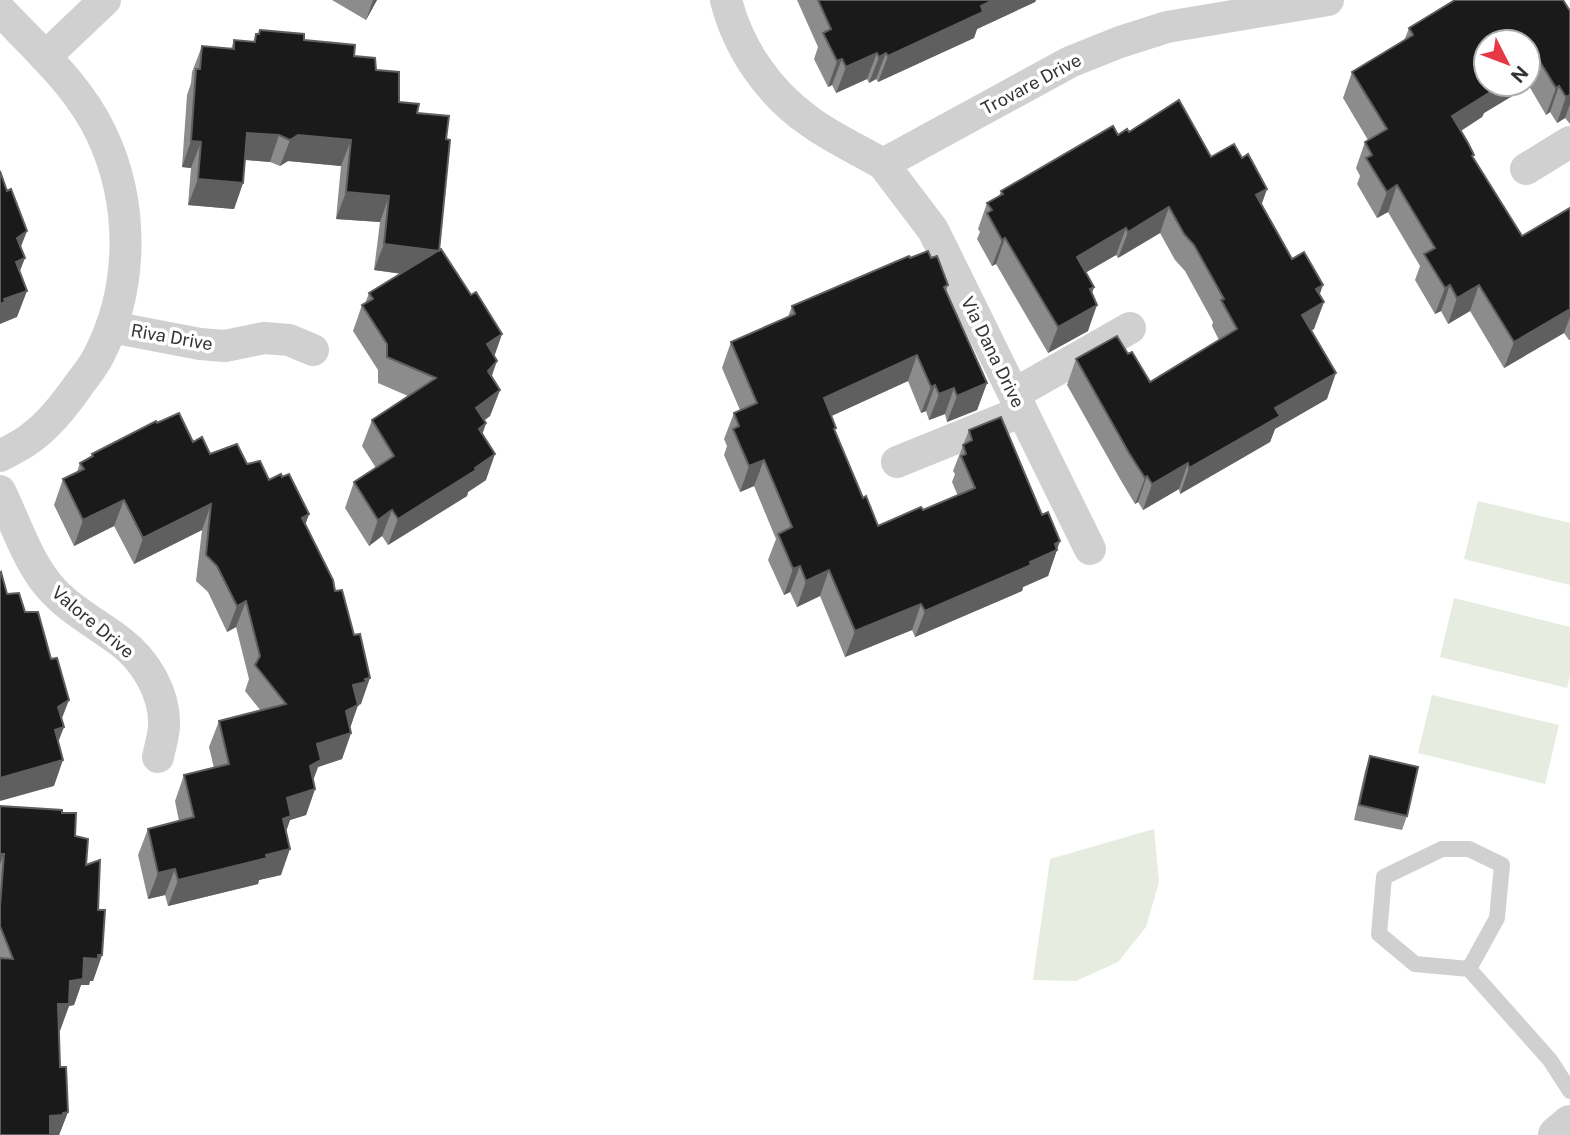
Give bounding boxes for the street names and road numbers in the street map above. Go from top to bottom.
street label: Trovare Drive [977,49,1085,119]
street label: Via Dana Drive [957,293,1029,411]
street label: Riva Drive [129,319,215,355]
street label: Valore Drive [48,582,138,662]

